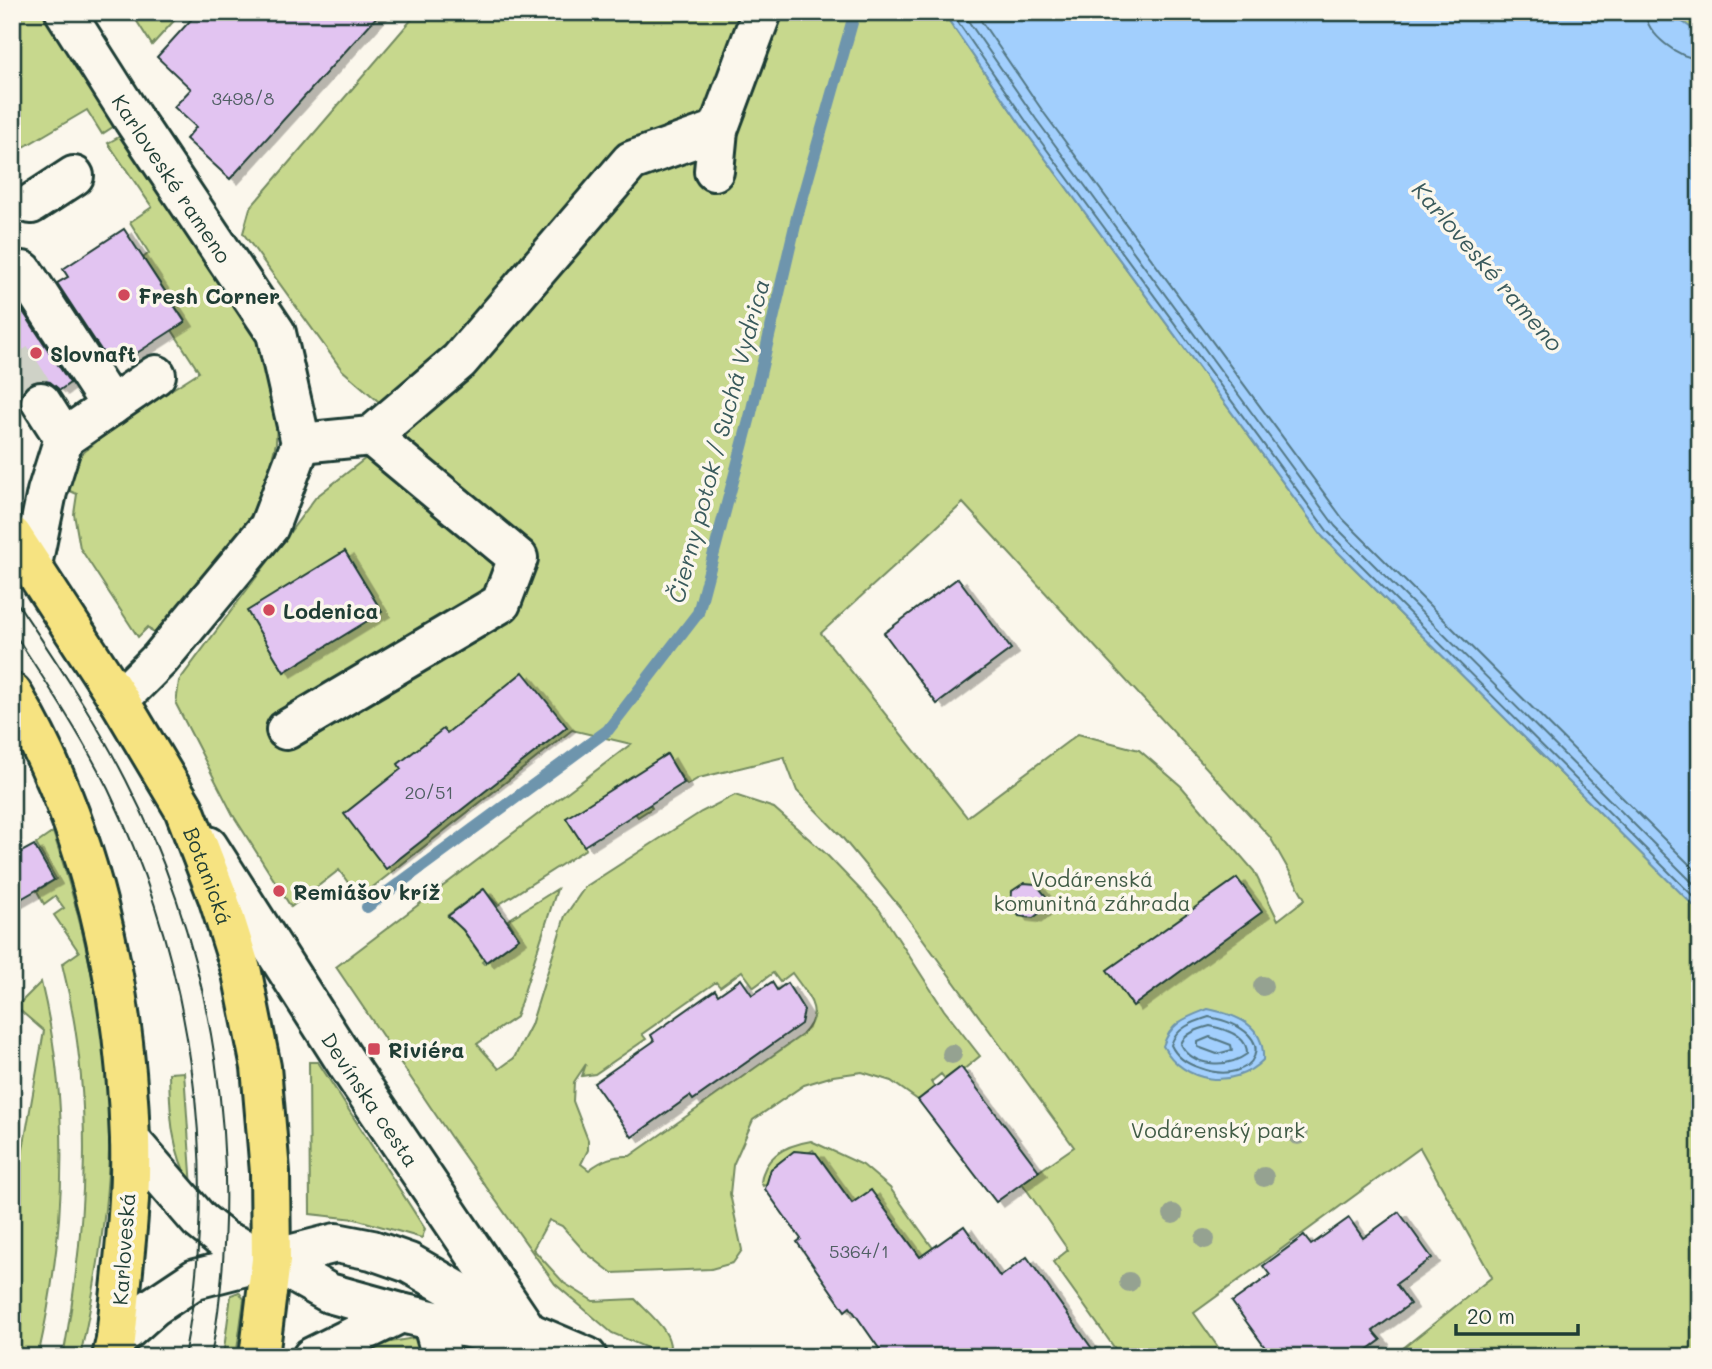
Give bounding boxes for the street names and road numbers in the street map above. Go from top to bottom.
street label: Karloveské rameno [107,89,238,268]
street label: Botanická [179,823,239,928]
street label: Devínska cesta [316,1027,426,1171]
street label: Karloveská [106,1192,140,1306]

